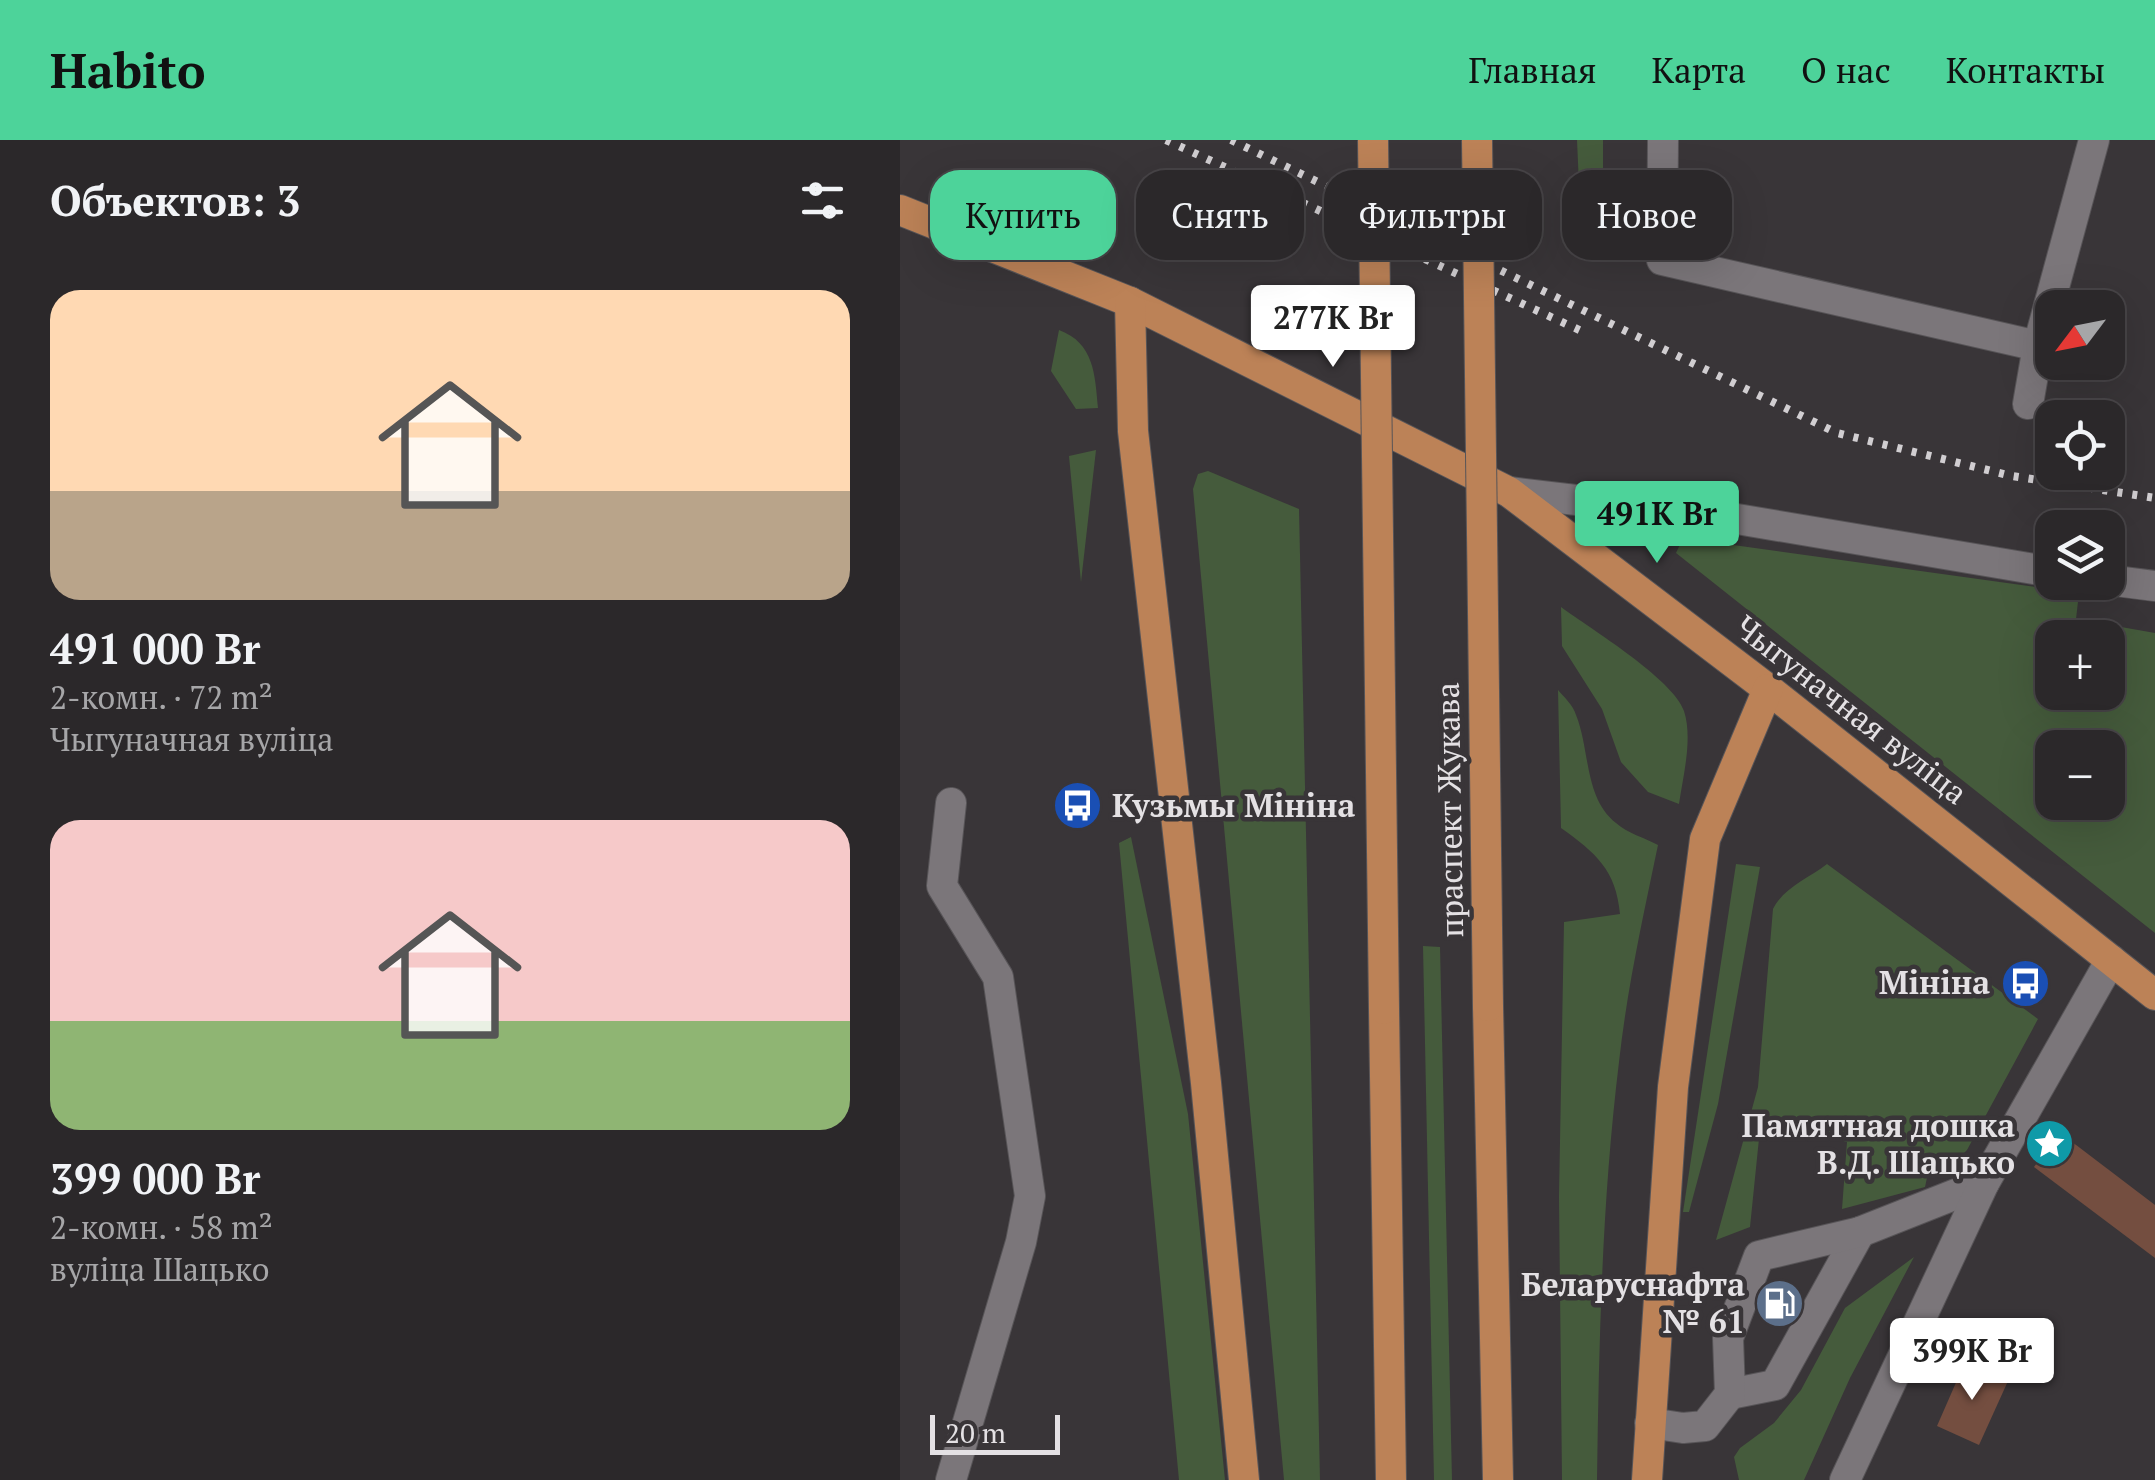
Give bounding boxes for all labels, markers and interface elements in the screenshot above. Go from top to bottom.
text: Habito [50,38,205,102]
text: Главная [1468,47,1596,93]
text: Карта [1651,47,1746,93]
text: О нас [1801,47,1891,93]
text: Контакты [1946,47,2105,93]
chip: Купить [930,170,1116,260]
chip: Снять [1136,170,1304,260]
chip: Фильтры [1324,170,1542,260]
chip: Новое [1562,170,1732,260]
text: Объектов: 3 [50,172,301,228]
icon: filters [795,173,850,228]
pin: 277K Br [1241,285,1425,370]
north arrow [2035,290,2125,380]
map controls [2035,290,2125,820]
text: 277K Br [1273,296,1393,338]
icon: home [360,355,540,535]
button: locate [2035,400,2125,490]
pin: 491K Br [1565,481,1749,566]
text: 491K Br [1597,492,1717,534]
button: layers [2035,510,2125,600]
street label: Чыгуначная вуліца [1727,605,1976,813]
text: 491 000 Br [50,620,260,676]
button: + [2035,620,2125,710]
text: 2-комн. · 72 m² [50,676,273,718]
street label: праспект Жукава [1426,682,1472,938]
text: Чыгуначная вуліца [50,718,333,760]
button: − [2035,730,2125,820]
bus stop icon: Кузьмы Мініна [1051,780,1103,832]
place label: Кузьмы Мініна [1112,784,1355,826]
icon: home [360,885,540,1065]
bus stop icon: Мініна [1999,957,2051,1009]
place label: Мініна [1879,961,1990,1003]
place label: Памятная дошка В.Д. Шацько [1742,1104,2015,1183]
place icon: Памятная дошка В.Д. Шацько [2024,1118,2076,1170]
text: 399 000 Br [50,1150,260,1206]
text: 2-комн. · 58 m² [50,1206,273,1248]
text: вуліца Шацько [50,1248,269,1290]
place label: Беларуснафта № 61 [1521,1263,1745,1342]
fuel station icon: Беларуснафта № 61 [1754,1277,1806,1329]
pin: 399K Br [1880,1318,2064,1403]
text: 399K Br [1912,1329,2032,1371]
scale bar [930,1410,1060,1454]
text: 20 m [945,1414,1006,1451]

